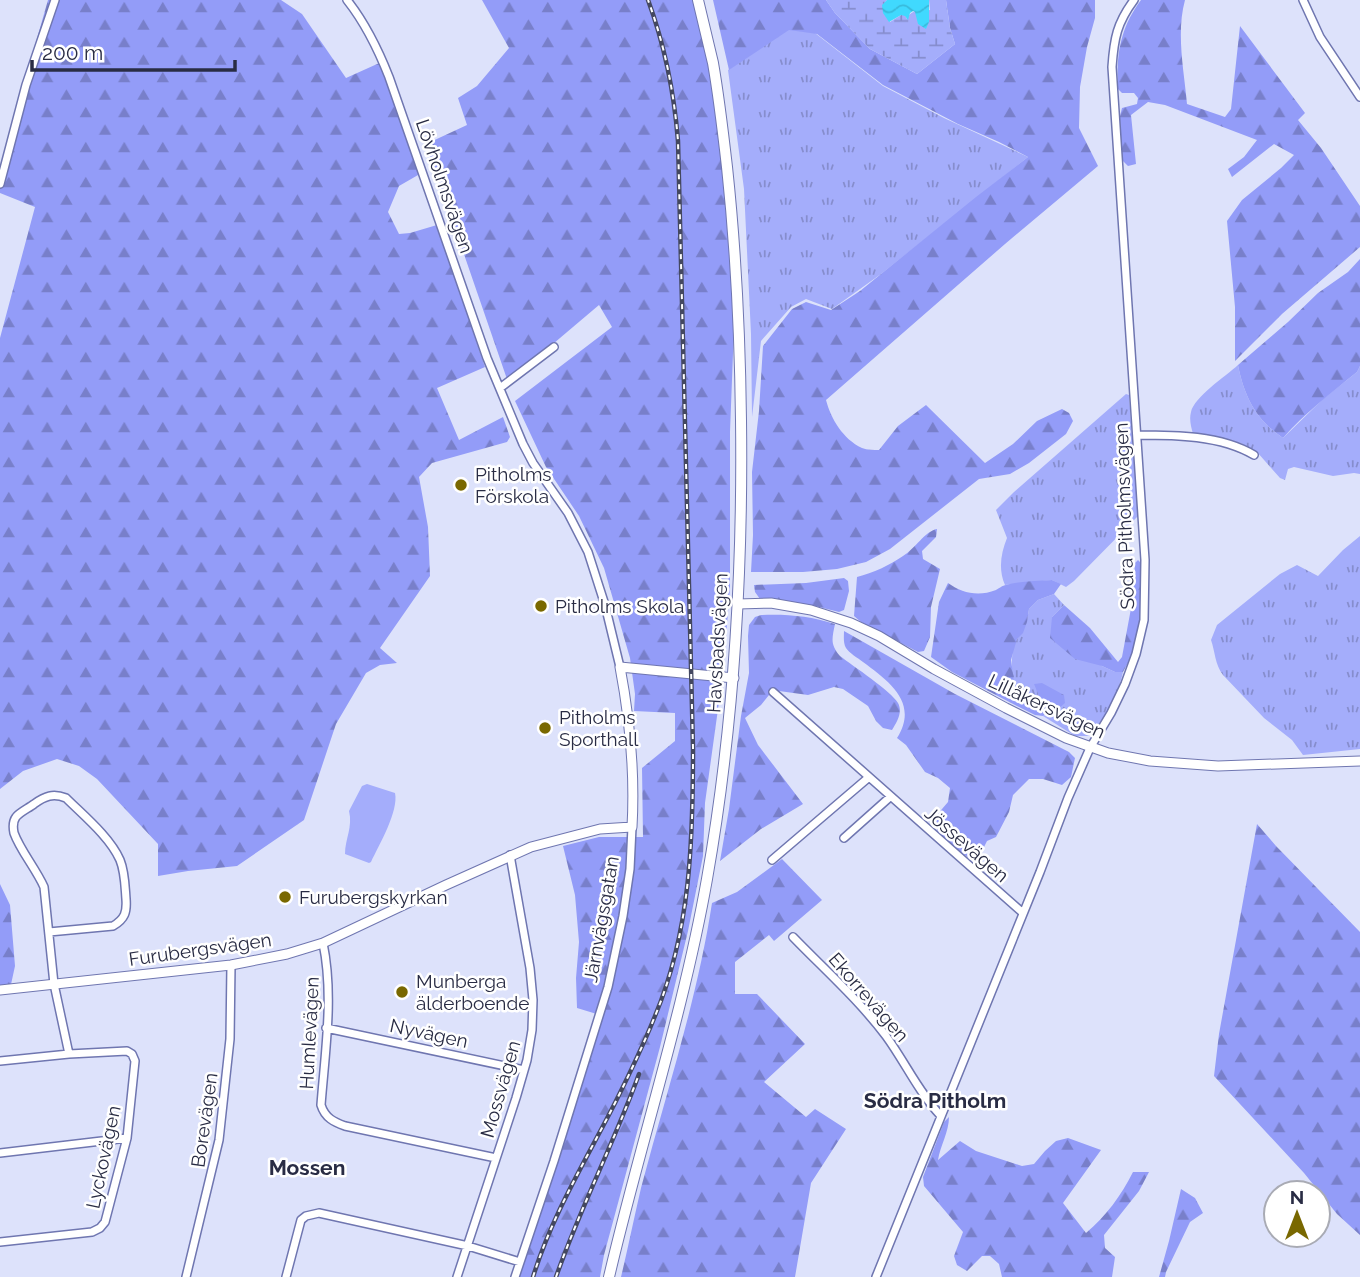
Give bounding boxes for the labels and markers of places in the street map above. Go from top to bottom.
place label: Pitholms Förskola [475,463,552,507]
marker: Pitholms Förskola [453,477,469,493]
place label: Pitholms Skola [555,595,684,617]
marker: Pitholms Skola [533,598,549,614]
place label: Pitholms Sporthall [559,706,639,750]
marker: Pitholms Sporthall [537,720,553,736]
place label: Furubergskyrkan [299,886,448,908]
marker: Furubergskyrkan [277,889,293,905]
place label: Munberga älderboende [416,970,529,1014]
marker: Munberga älderboende [394,984,410,1000]

